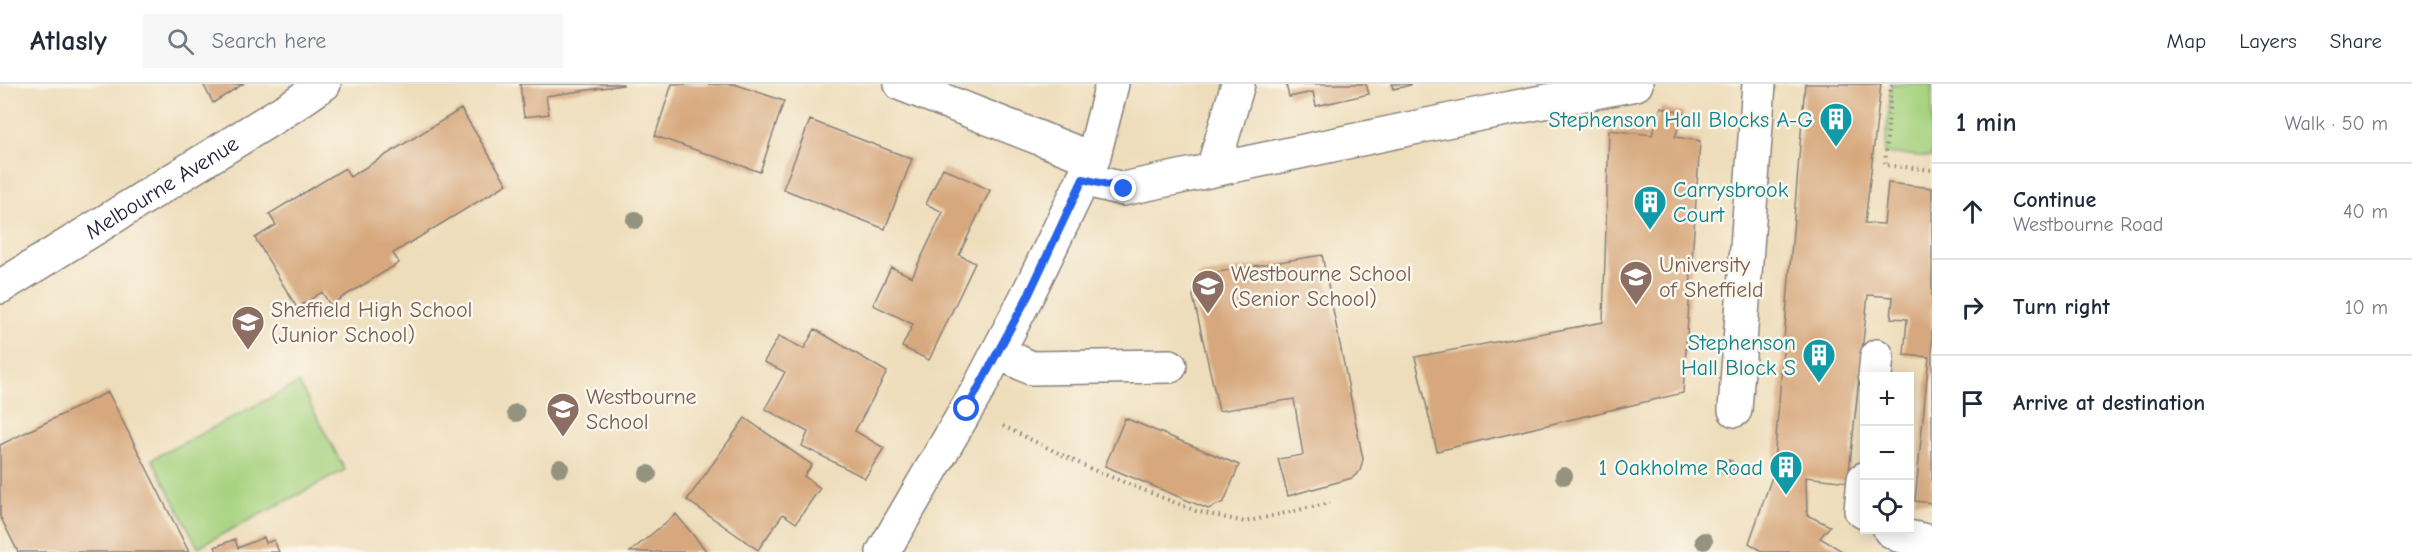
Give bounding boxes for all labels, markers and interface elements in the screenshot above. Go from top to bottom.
search box [143,14,563,68]
text: Atlasly [30,25,107,57]
icon: search [164,25,197,58]
text: Search here [212,28,326,54]
text: Map [2167,29,2206,53]
text: Layers [2239,29,2297,53]
text: Share [2330,29,2382,53]
building icon: Stephenson Hall Blocks A-G [1818,101,1854,148]
place label: Stephenson Hall Blocks A-G [1549,107,1813,133]
text: 1 min [1956,108,2017,138]
text: Walk · 50 m [2285,112,2388,135]
street label: Melbourne Avenue [81,131,243,245]
route end [1110,175,1136,201]
place label: Carrysbrook Court [1673,177,1789,228]
building icon: Carrysbrook Court [1632,184,1668,231]
text: Continue [2013,187,2096,213]
icon: ahead [1956,195,1989,228]
text: 40 m [2343,200,2388,223]
text: Westbourne Road [2013,213,2163,236]
place label: University of Sheffield [1659,252,1764,303]
school or university icon: University of Sheffield [1618,259,1654,306]
place label: Westbourne School (Senior School) [1231,261,1412,312]
school or university icon: Westbourne School (Senior School) [1190,268,1226,315]
icon: right [1956,291,1989,324]
text: Turn right [2013,294,2110,320]
text: 10 m [2345,296,2388,319]
place label: Sheffield High School (Junior School) [271,297,472,348]
school or university icon: Sheffield High School (Junior School) [230,304,266,351]
place label: Stephenson Hall Block S [1681,330,1796,381]
building icon: Stephenson Hall Block S [1801,337,1837,384]
map controls [1860,372,1914,534]
button: + [1860,372,1914,426]
place label: Westbourne School [586,384,697,435]
icon: arrive [1956,387,1989,420]
text: Arrive at destination [2013,390,2205,416]
school or university icon: Westbourne School [545,391,581,438]
route start [953,395,979,421]
button: − [1860,426,1914,480]
building icon: 1 Oakholme Road [1768,449,1804,496]
place label: 1 Oakholme Road [1598,455,1763,481]
button: locate [1860,480,1914,534]

